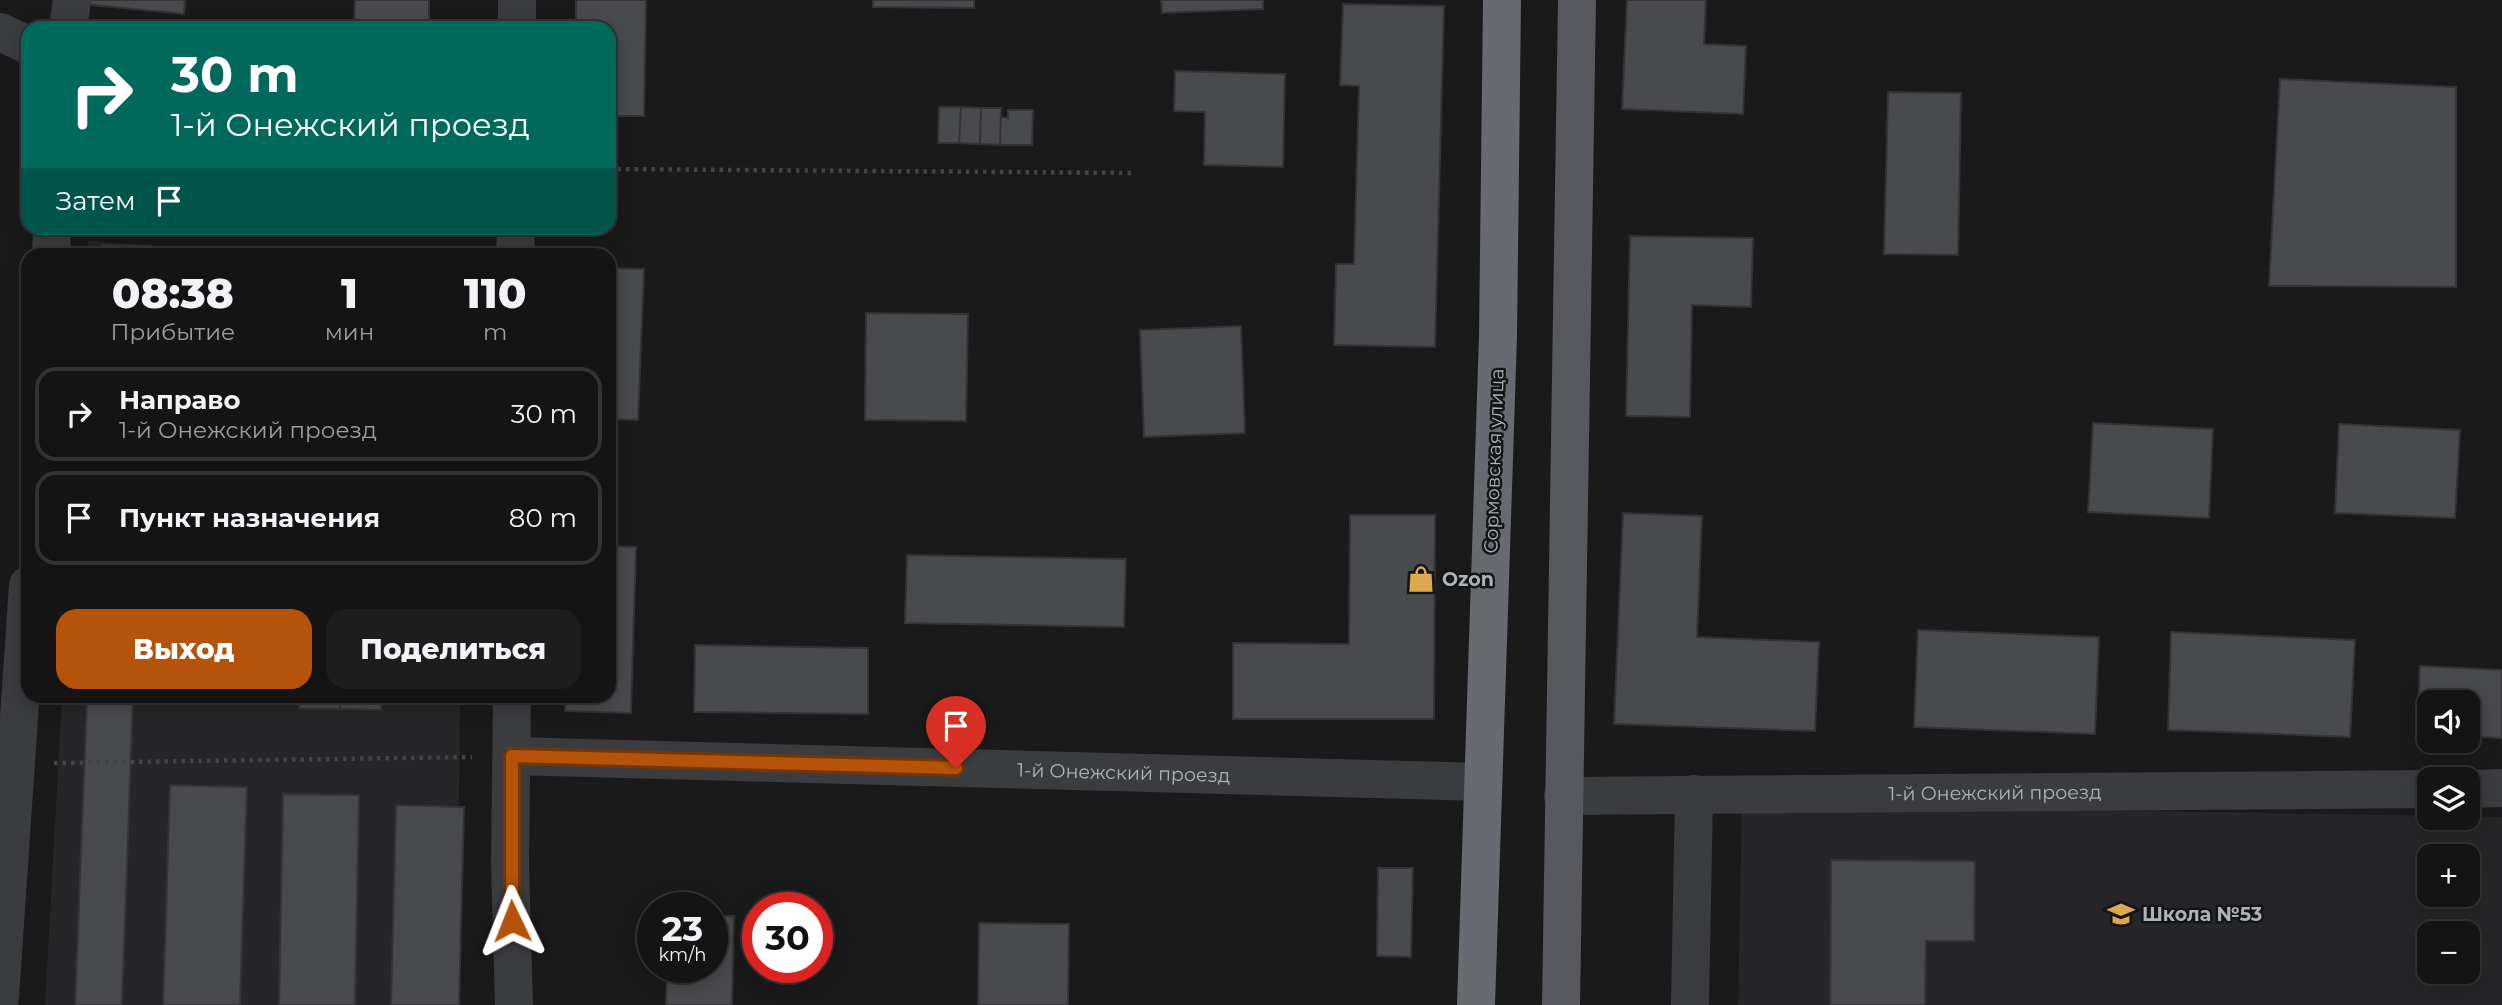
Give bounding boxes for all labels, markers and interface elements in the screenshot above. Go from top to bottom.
text: 30 m [171,45,299,104]
icon: right [56,49,147,140]
text: 1-й Онежский проезд [171,105,530,144]
icon: arrive [150,182,188,220]
text: Затем [56,185,136,217]
text: 08:38 [112,267,234,319]
text: 1 [341,267,358,319]
text: 110 [464,267,527,319]
text: Прибытие [110,318,235,346]
text: мин [325,318,374,346]
text: m [483,318,507,346]
street label: Сормовская улица [1479,368,1509,554]
text: Направо [119,384,240,416]
icon: right [60,395,98,433]
text: 30 m [511,398,577,430]
text: 1-й Онежский проезд [119,416,377,444]
icon: arrive [60,499,98,537]
text: Пункт назначения [119,502,380,534]
text: 80 m [509,502,577,534]
shop icon: Ozon [1406,564,1436,594]
place label: Ozon [1442,568,1494,591]
button: Выход [56,609,312,689]
button: Поделиться [326,609,581,689]
map controls [2417,690,2480,984]
button: sound [2417,690,2480,753]
pin [926,696,986,768]
icon: arrive [937,707,975,745]
street label: 1-й Онежский проезд [1017,758,1231,787]
button: layers [2417,767,2480,830]
street label: 1-й Онежский проезд [1888,780,2102,805]
button: + [2417,844,2480,907]
position arrow [475,884,549,958]
speed limit sign: 30 [742,892,833,983]
school or university icon: Школа №53 [2106,899,2136,929]
place label: Школа №53 [2142,903,2262,926]
text: 23 [662,907,703,950]
button: − [2417,921,2480,984]
text: km/h [658,944,707,966]

